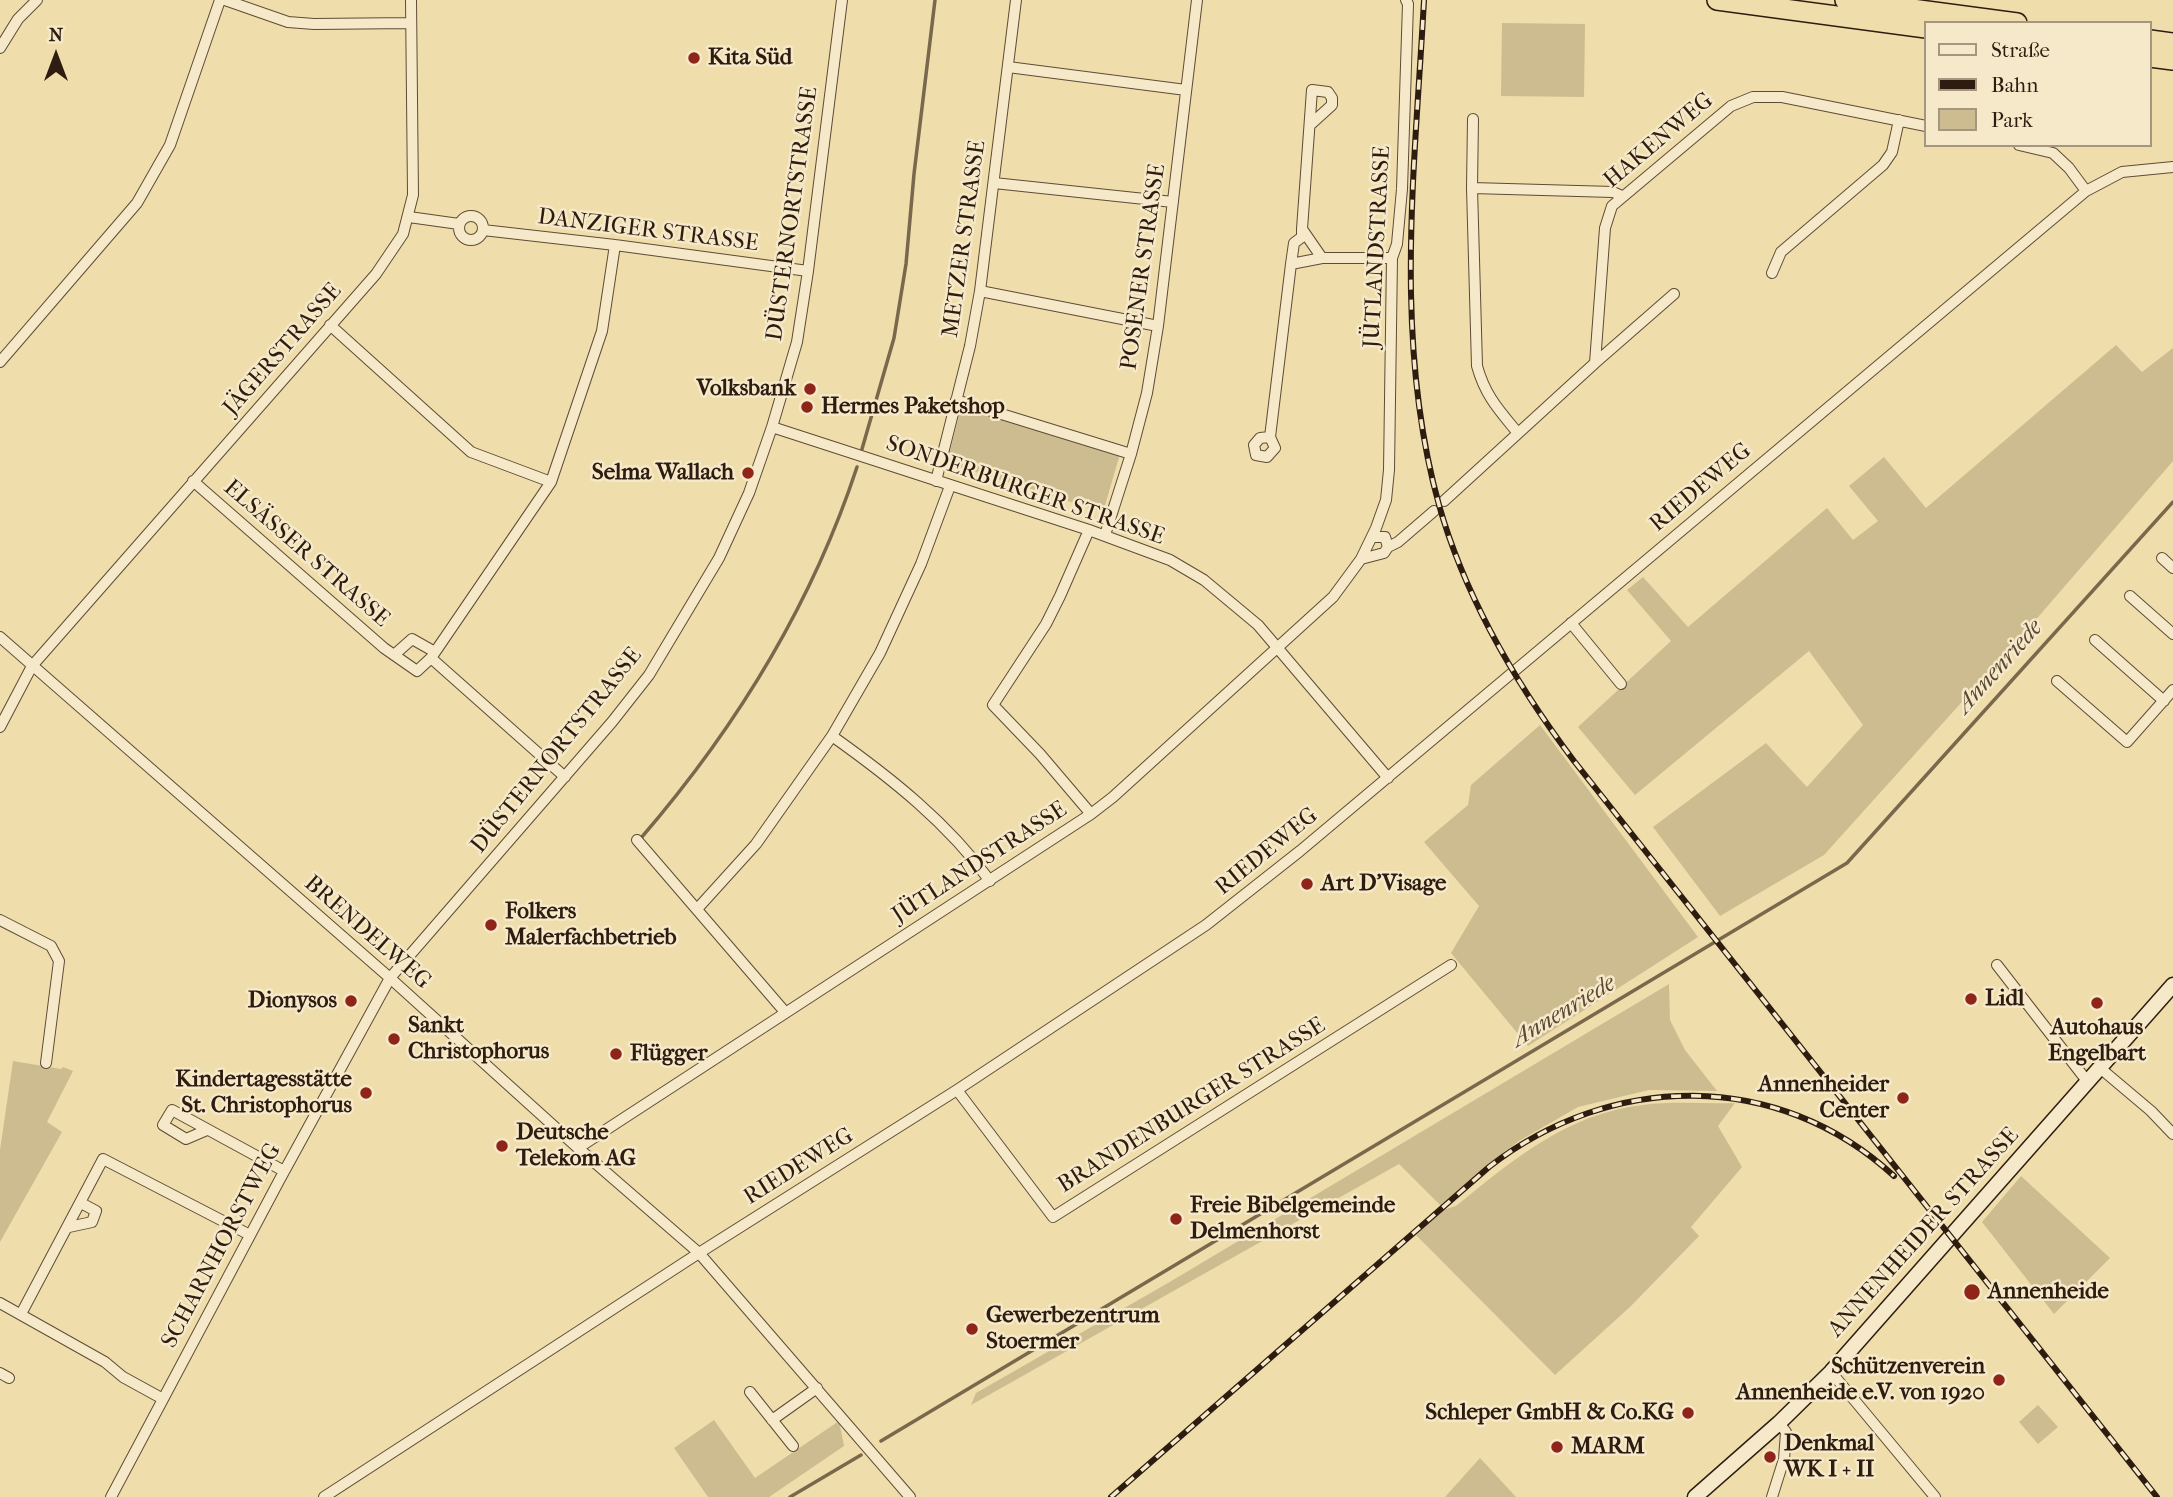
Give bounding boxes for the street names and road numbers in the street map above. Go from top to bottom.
street label: DÜSTERNORTSTRASSE [761,85,825,343]
street label: HAKENWEG [1599,87,1719,195]
street label: METZER STRASSE [938,139,992,339]
street label: JÜTLANDSTRASSE [1359,145,1397,349]
street label: POSENER STRASSE [1116,162,1172,372]
street label: DANZIGER STRASSE [536,204,760,258]
street label: JÄGERSTRASSE [218,278,348,422]
street label: SONDERBURGER STRASSE [882,430,1168,552]
street label: RIEDEWEG [1645,438,1757,538]
street label: ELSÄSSER STRASSE [217,474,395,634]
street label: DÜSTERNORTSTRASSE [466,643,648,859]
street label: JÜTLANDSTRASSE [887,796,1073,930]
street label: RIEDEWEG [1210,802,1324,902]
street label: BRENDELWEG [298,870,436,996]
street label: BRANDENBURGER STRASSE [1053,1012,1331,1200]
street label: RIEDEWEG [739,1122,859,1212]
street label: ANNENHEIDER STRASSE [1823,1123,2025,1343]
street label: SCHARNHORSTWEG [156,1139,288,1353]

